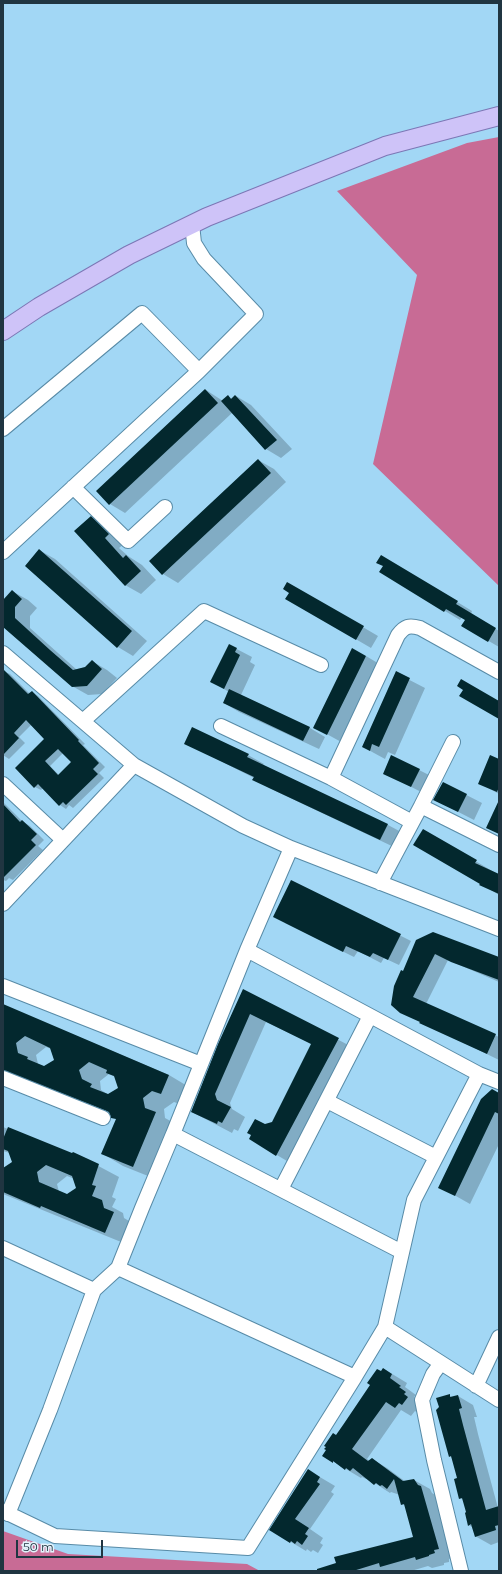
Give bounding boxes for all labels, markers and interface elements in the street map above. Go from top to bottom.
scale bar [18,1532,105,1558]
text: 50 m [23,1539,54,1554]

